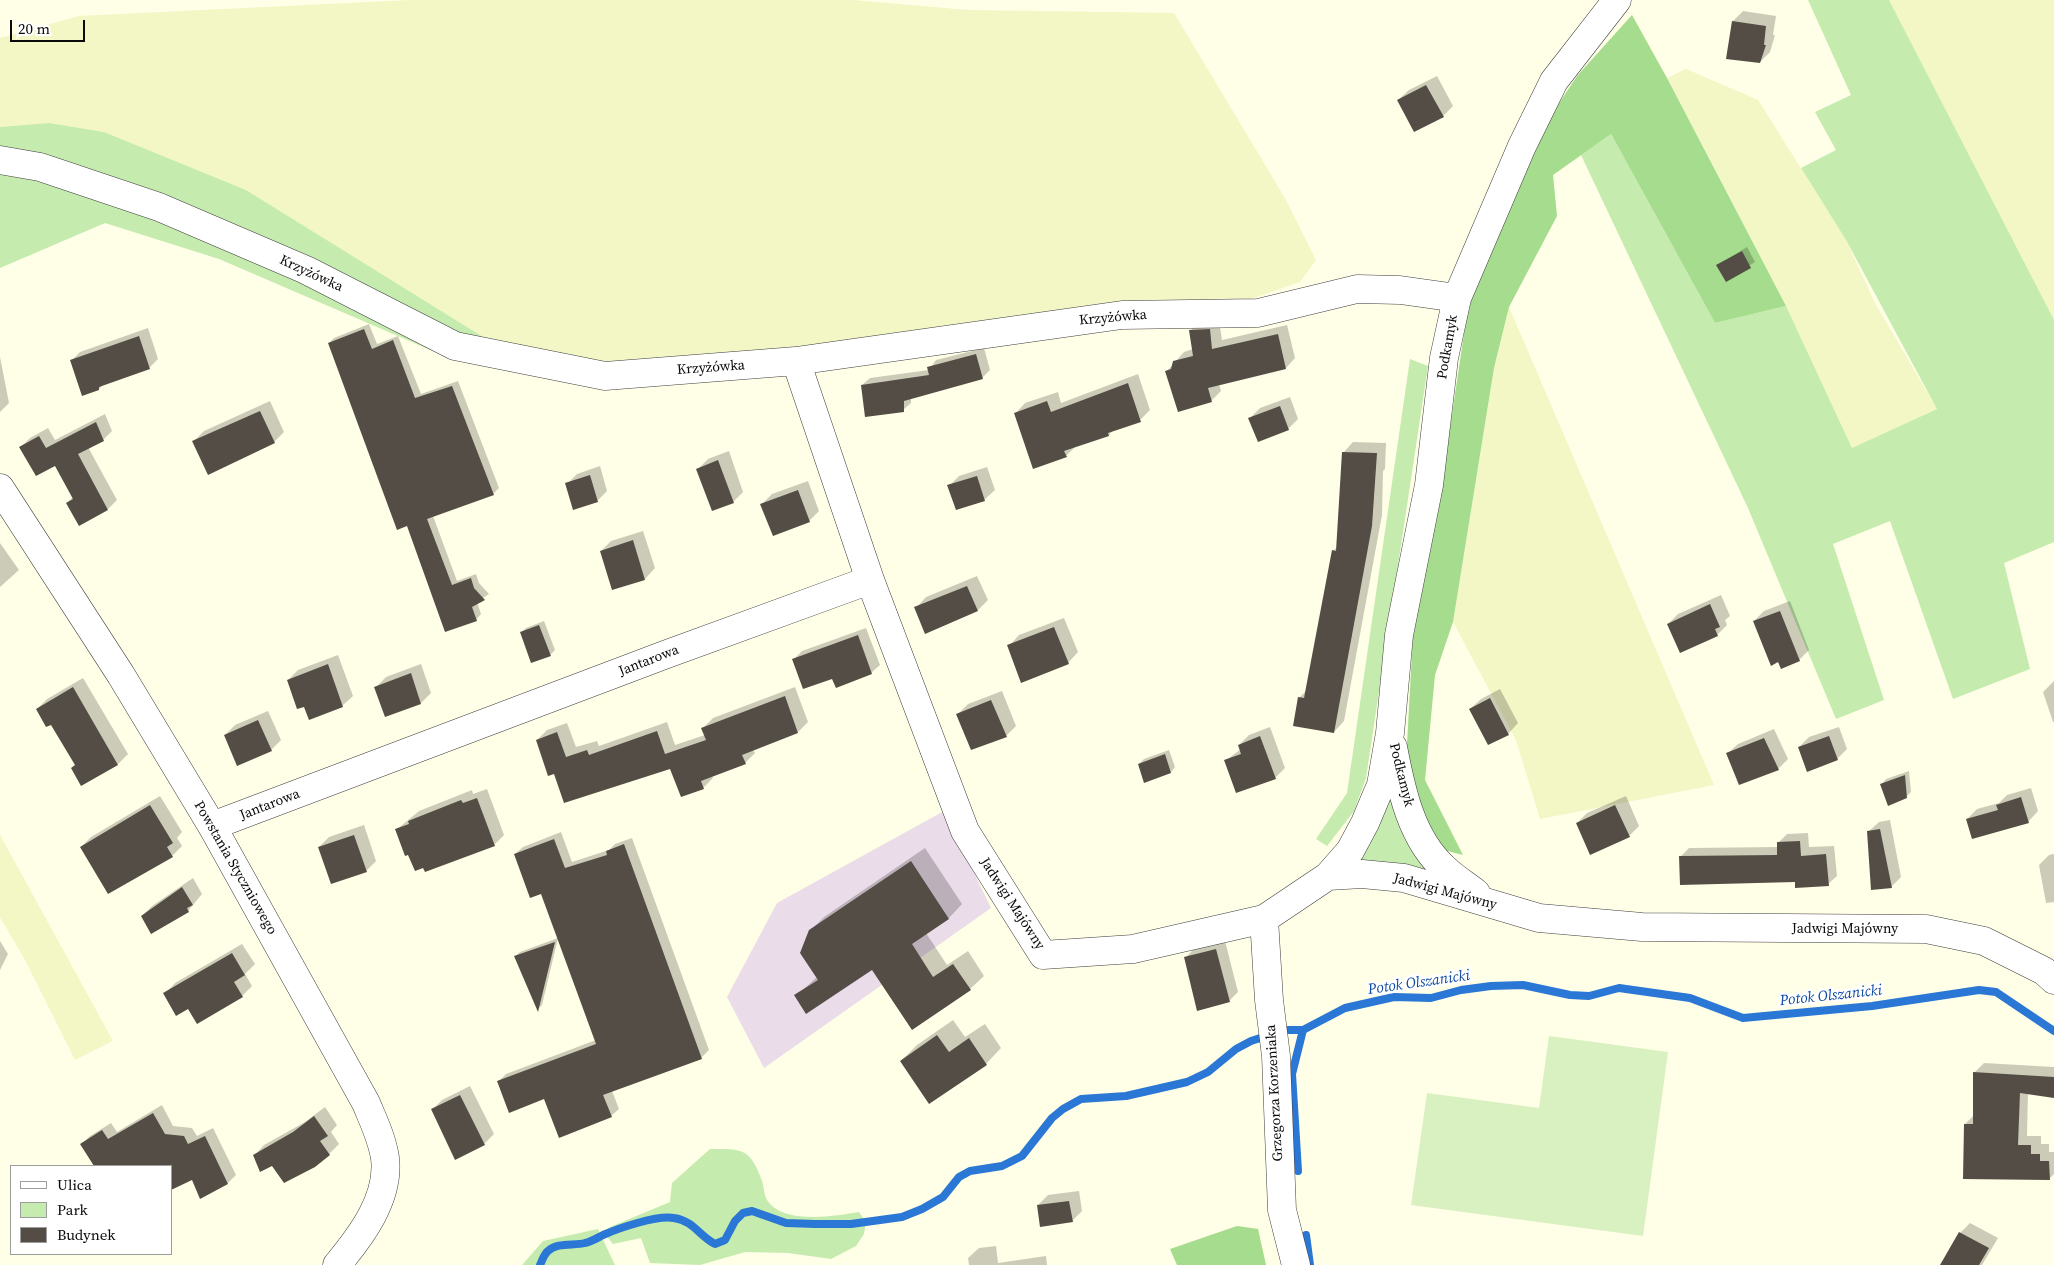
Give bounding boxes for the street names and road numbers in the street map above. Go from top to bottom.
street label: Krzyżówka [277,252,345,296]
street label: Krzyżówka [1078,307,1148,329]
street label: Podkamyk [1434,314,1462,380]
street label: Krzyżówka [676,357,746,379]
street label: Jantarowa [617,642,681,680]
street label: Podkamyk [1385,741,1417,809]
street label: Jantarowa [238,786,302,824]
street label: Powstania Styczniowego [190,798,280,938]
street label: Jadwigi Majówny [976,855,1048,953]
street label: Jadwigi Majówny [1391,870,1499,914]
street label: Jadwigi Majówny [1792,921,1898,937]
street label: Grzegorza Korzeniaka [1263,1024,1287,1162]

